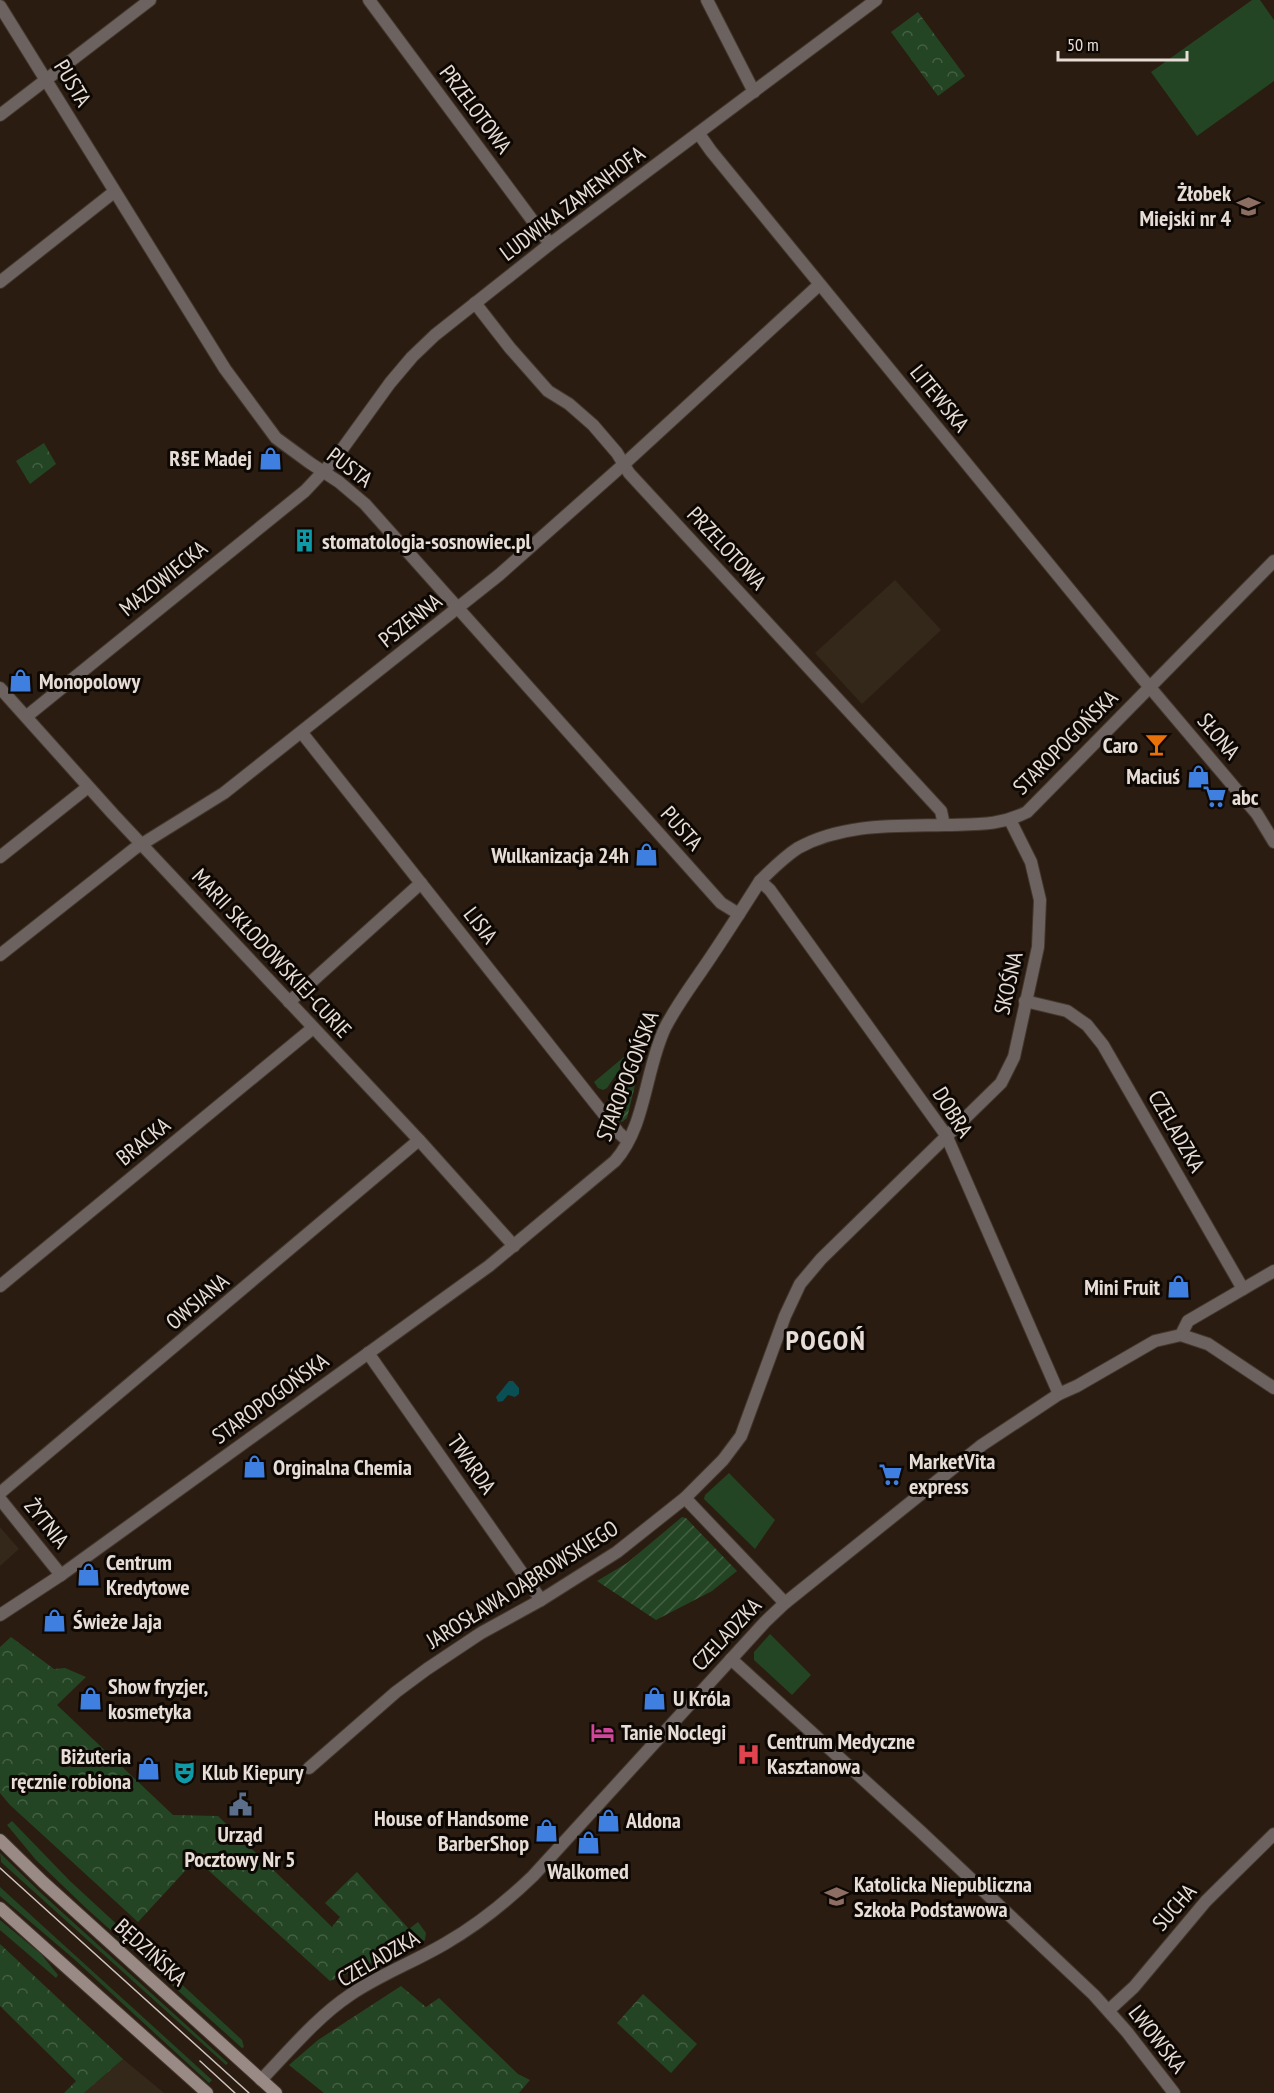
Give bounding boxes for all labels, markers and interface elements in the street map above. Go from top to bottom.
scale bar [1058,24,1187,62]
text: 50 m [1067,33,1099,56]
street label: PUSTA [48,54,98,112]
street label: PRZELOTOWA [434,59,519,159]
street label: LUDWIKA ZAMENHOFA [494,139,651,267]
place label: Żłobek Miejski nr 4 [1140,179,1232,232]
school or university icon: Żłobek Miejski nr 4 [1236,193,1262,219]
street label: LITEWSKA [904,359,976,438]
street label: PUSTA [322,441,379,494]
place label: R§E Madej [169,444,252,472]
shop icon: R§E Madej [257,445,283,471]
street label: PRZELOTOWA [681,501,773,596]
place label: stomatologia-sosnowiec.pl [322,527,532,555]
building icon: stomatologia-sosnowiec.pl [291,528,317,554]
street label: MAZOWIECKA [113,534,213,622]
street label: PSZENNA [373,586,448,653]
place label: Monopolowy [39,667,142,695]
shop icon: Monopolowy [8,668,34,694]
street label: STAROPOGOŃSKA [1007,683,1124,800]
street label: SŁONA [1192,707,1247,765]
place label: Caro [1103,731,1138,759]
bar icon: Caro [1143,732,1169,758]
place label: Maciuś [1126,762,1180,790]
shop icon: Maciuś [1185,763,1211,789]
place label: abc [1232,783,1259,811]
supermarket icon: abc [1201,784,1227,810]
street label: PUSTA [655,800,709,856]
place label: Wulkanizacja 24h [490,841,629,869]
shop icon: Wulkanizacja 24h [634,842,660,868]
street label: MARII SKŁODOWSKIEJ-CURIE [186,862,358,1044]
street label: LISIA [458,901,504,950]
street label: SKOŚNA [987,948,1029,1017]
street label: STAROPOGOŃSKA [589,1006,665,1145]
street label: DOBRA [927,1081,980,1143]
street label: CZELADZKA [1142,1085,1212,1177]
street label: BRACKA [110,1111,176,1171]
street label: OWSIANA [160,1266,235,1335]
place label: Mini Fruit [1084,1273,1161,1301]
shop icon: Mini Fruit [1165,1274,1191,1300]
district label: POGOŃ [786,1321,866,1358]
street label: STAROPOGOŃSKA [206,1346,334,1450]
street label: TWARDA [442,1429,503,1500]
place label: MarketVita express [909,1447,995,1500]
place label: Orginalna Chemia [273,1453,412,1481]
shop icon: Orginalna Chemia [242,1454,268,1480]
supermarket icon: MarketVita express [878,1461,904,1487]
street label: ŻYTNIA [19,1492,76,1554]
street label: JAROSŁAWA DĄBROWSKIEGO [420,1514,623,1655]
place label: Centrum Kredytowe [106,1548,190,1601]
shop icon: Centrum Kredytowe [75,1562,101,1588]
street label: CZELADZKA [685,1591,767,1676]
place label: Świeże Jaja [73,1607,162,1635]
shop icon: Świeże Jaja [42,1608,68,1634]
place label: Show fryzjer, kosmetyka [108,1672,208,1725]
place label: U Króla [673,1684,731,1712]
shop icon: U Króla [642,1685,668,1711]
shop icon: Show fryzjer, kosmetyka [77,1686,103,1712]
place label: Tanie Noclegi [621,1718,726,1746]
hotel icon: Tanie Noclegi [590,1719,616,1745]
place label: Centrum Medyczne Kasztanowa [767,1727,915,1780]
hospital icon: Centrum Medyczne Kasztanowa [736,1741,762,1767]
place label: Biżuteria ręcznie robiona [11,1742,131,1795]
shop icon: Biżuteria ręcznie robiona [136,1756,162,1782]
place label: Klub Kiepury [202,1758,305,1786]
theatre icon: Klub Kiepury [171,1759,197,1785]
public building icon: Urząd Pocztowy Nr 5 [227,1792,253,1818]
place label: House of Handsome BarberShop [374,1804,529,1857]
place label: Aldona [625,1806,681,1834]
shop icon: Aldona [595,1807,621,1833]
shop icon: House of Handsome BarberShop [534,1818,560,1844]
place label: Urząd Pocztowy Nr 5 [184,1820,296,1873]
shop icon: Walkomed [575,1829,601,1855]
place label: Walkomed [546,1857,629,1885]
place label: Katolicka Niepubliczna Szkoła Podstawowa [854,1870,1032,1923]
street label: SUCHA [1146,1877,1202,1936]
school or university icon: Katolicka Niepubliczna Szkoła Podstawowa [823,1884,849,1910]
street label: BĘDZIŃSKA [109,1912,193,1992]
street label: CZELADZKA [332,1923,424,1993]
street label: LWOWSKA [1123,1999,1194,2079]

